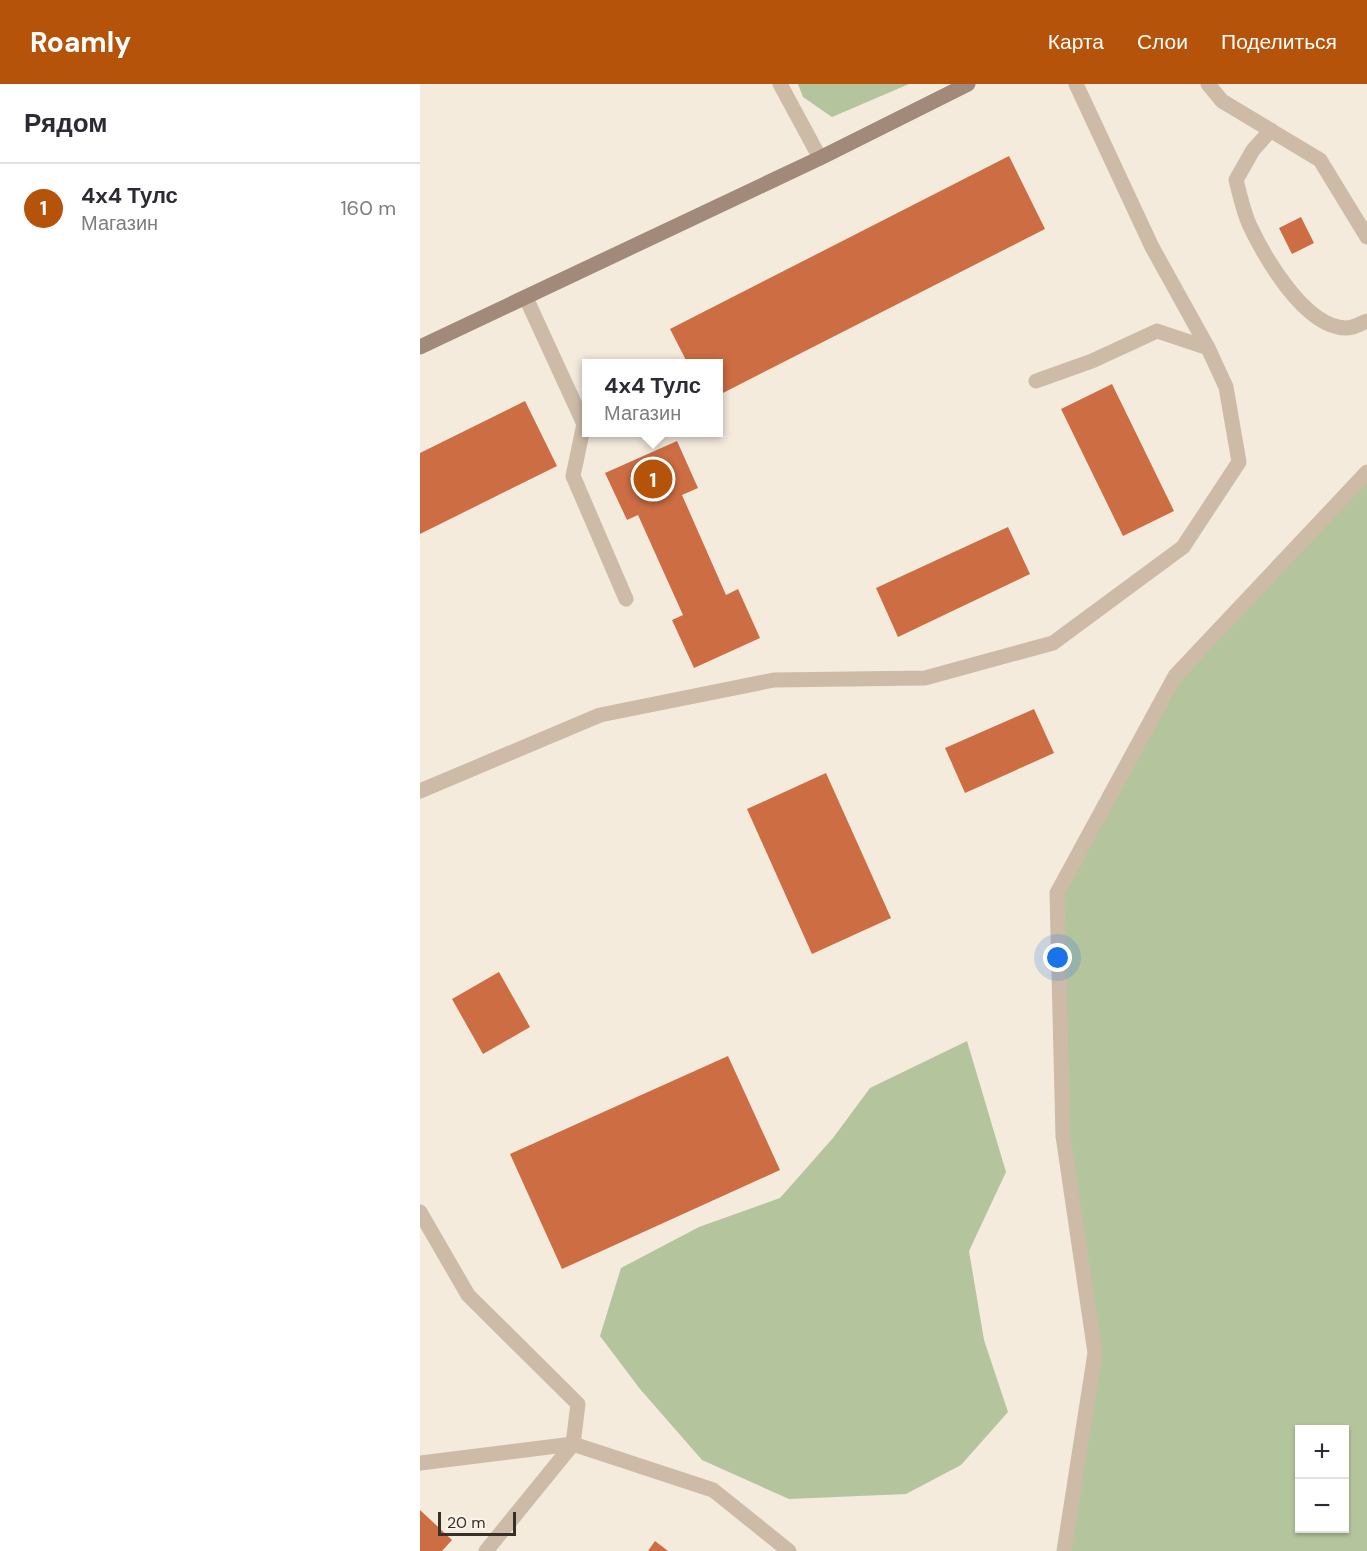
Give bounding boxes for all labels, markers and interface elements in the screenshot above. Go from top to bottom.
text: Roamly [30,24,131,61]
text: Карта [1048,28,1104,56]
text: Слои [1137,28,1188,56]
text: Поделиться [1221,28,1337,56]
text: Рядом [24,106,107,140]
text: 4x4 Тулс [81,181,178,210]
text: 1 [40,195,47,221]
text: 160 m [340,195,396,221]
text: Магазин [81,210,158,236]
popup [582,359,723,437]
text: 4x4 Тулс [604,371,701,400]
text: Магазин [604,400,681,426]
pin: 1 [634,456,672,502]
your location [1043,943,1072,972]
map controls [1295,1425,1349,1533]
button: + [1295,1425,1349,1479]
button: − [1295,1479,1349,1533]
scale bar [438,1509,516,1536]
text: 20 m [447,1512,486,1533]

